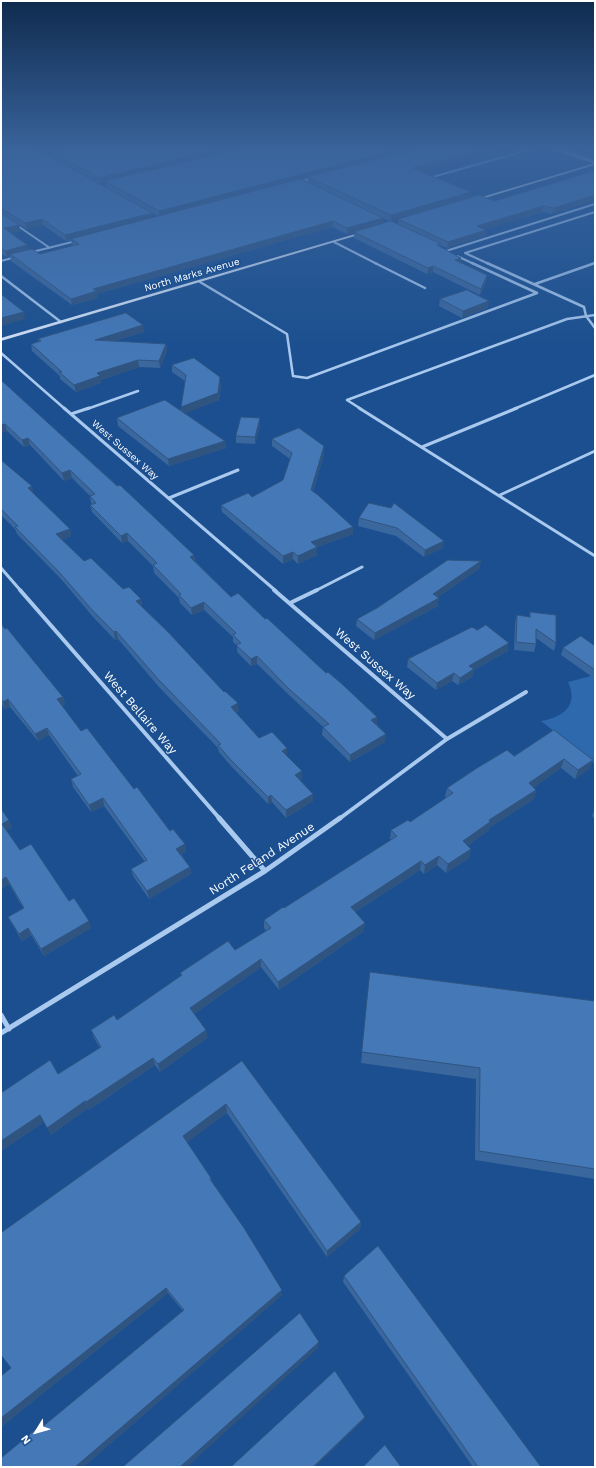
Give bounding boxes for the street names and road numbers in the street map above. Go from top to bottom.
street label: North Marks Avenue [143,256,241,294]
street label: West Sussex Way [89,418,161,482]
street label: West Sussex Way [332,625,418,703]
street label: West Bellaire Way [100,669,180,757]
street label: North Feland Avenue [207,820,317,898]

